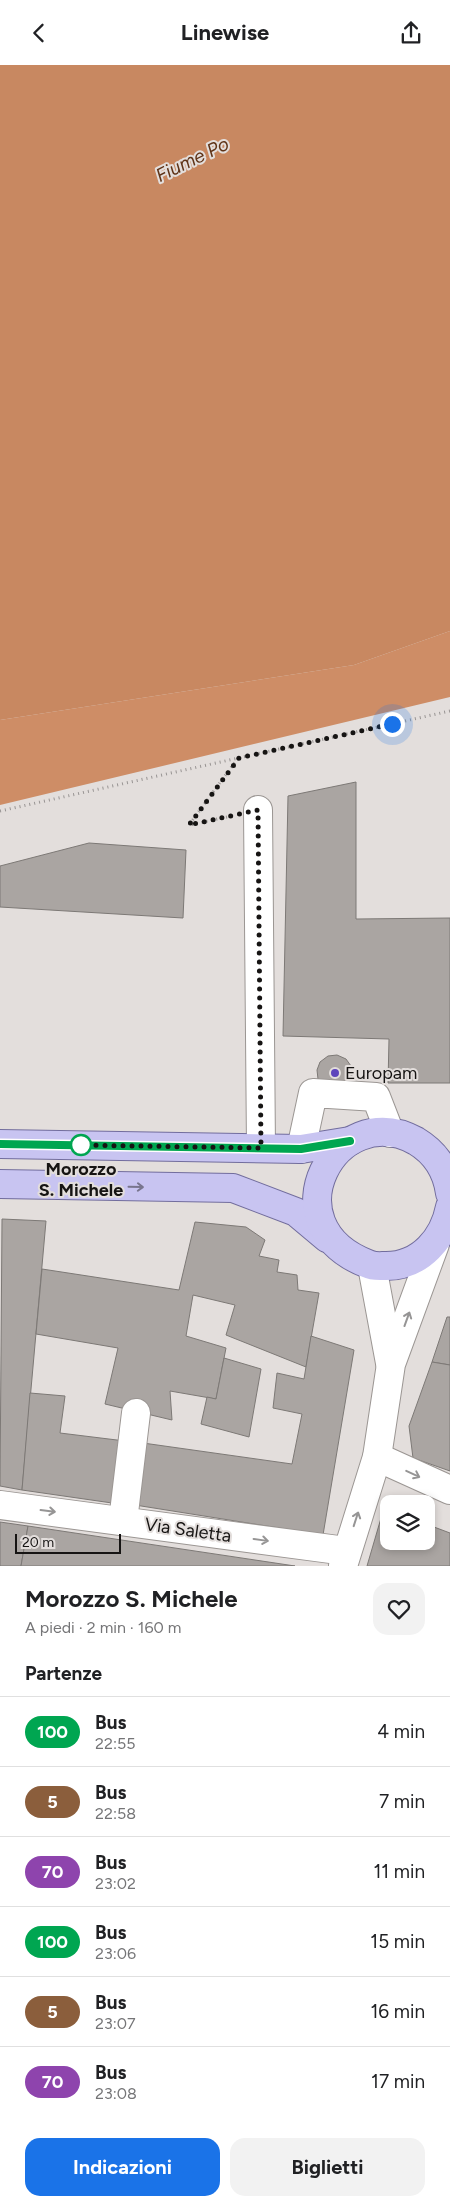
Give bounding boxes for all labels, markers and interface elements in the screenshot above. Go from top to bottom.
icon: back [25,19,53,47]
text: Linewise [181,19,269,46]
icon: share [397,19,425,47]
water label: Fiume Po [152,132,233,187]
your location [380,712,405,737]
place label: Europam [345,1062,417,1084]
marker: Europam [329,1067,341,1079]
marker: Morozzo S. Michele [70,1134,92,1156]
place label: Morozzo S. Michele [39,1158,123,1201]
one-way arrow [128,1182,144,1191]
one-way arrow [403,1311,412,1327]
one-way arrow [405,1470,420,1479]
map controls [380,1495,435,1550]
button: layers [380,1495,435,1550]
one-way arrow [40,1506,56,1516]
one-way arrow [352,1511,362,1527]
street label: Via Saletta [143,1513,233,1547]
scale bar [15,1531,121,1554]
text: 20 m [22,1534,54,1551]
one-way arrow [253,1535,269,1545]
button: heart [373,1583,425,1635]
text: Morozzo S. Michele [25,1584,237,1613]
text: A piedi · 2 min · 160 m [25,1618,181,1637]
text: Partenze [25,1662,102,1685]
text: Bus [95,1711,126,1734]
text: 4 min [377,1720,425,1743]
text: 100 [37,1721,68,1743]
text: 22:55 [95,1734,135,1753]
text: Bus [95,1781,126,1804]
text: 7 min [379,1790,425,1813]
text: 5 [47,1791,58,1813]
text: 22:58 [95,1804,136,1823]
text: Bus [95,1851,126,1874]
text: 11 min [373,1860,425,1883]
text: 70 [42,1861,63,1883]
text: 23:02 [95,1874,136,1893]
text: Bus [95,1921,126,1944]
text: 15 min [370,1930,425,1953]
text: 100 [37,1931,68,1953]
text: 23:06 [95,1944,136,1963]
text: Bus [95,1991,126,2014]
text: 16 min [371,2000,425,2023]
text: 5 [47,2001,58,2023]
text: 23:07 [95,2014,136,2033]
text: Bus [95,2061,126,2084]
text: 17 min [371,2070,425,2093]
text: 70 [42,2071,63,2093]
text: 23:08 [95,2084,137,2103]
button: Indicazioni [25,2138,220,2196]
button: Biglietti [230,2138,425,2196]

